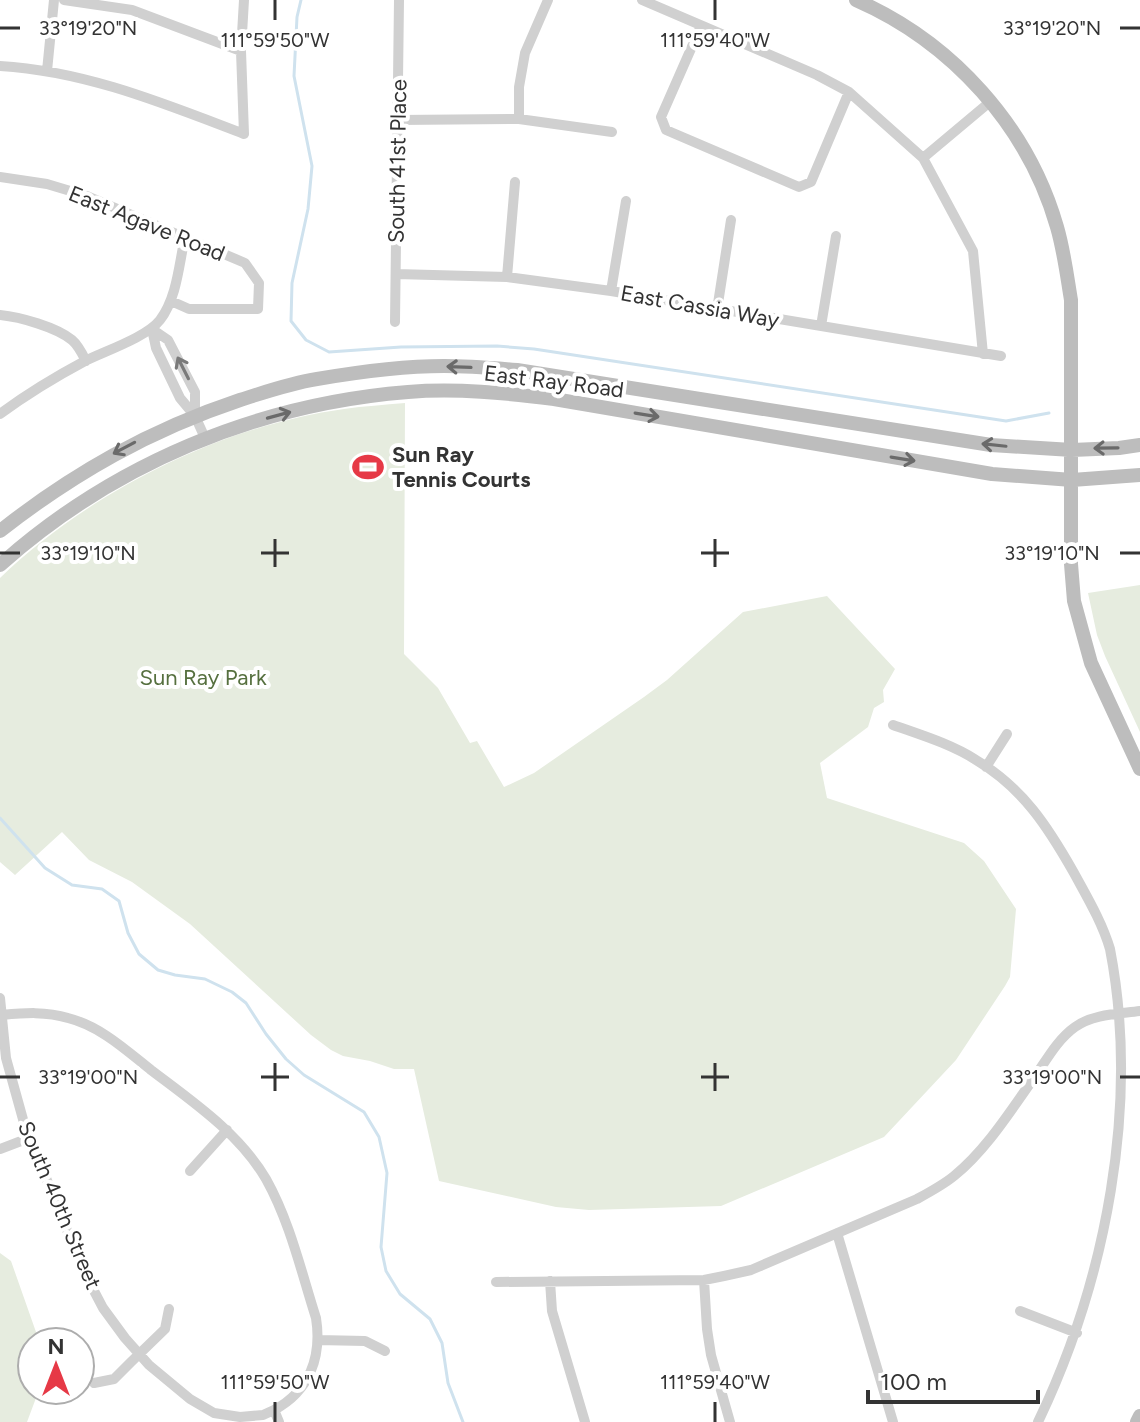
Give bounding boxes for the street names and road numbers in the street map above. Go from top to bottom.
street label: South 41st Place [383,79,412,243]
street label: East Agave Road [65,180,229,267]
street label: East Cassia Way [619,279,782,334]
street label: East Ray Road [482,360,625,403]
street label: South 40th Street [12,1117,107,1293]

